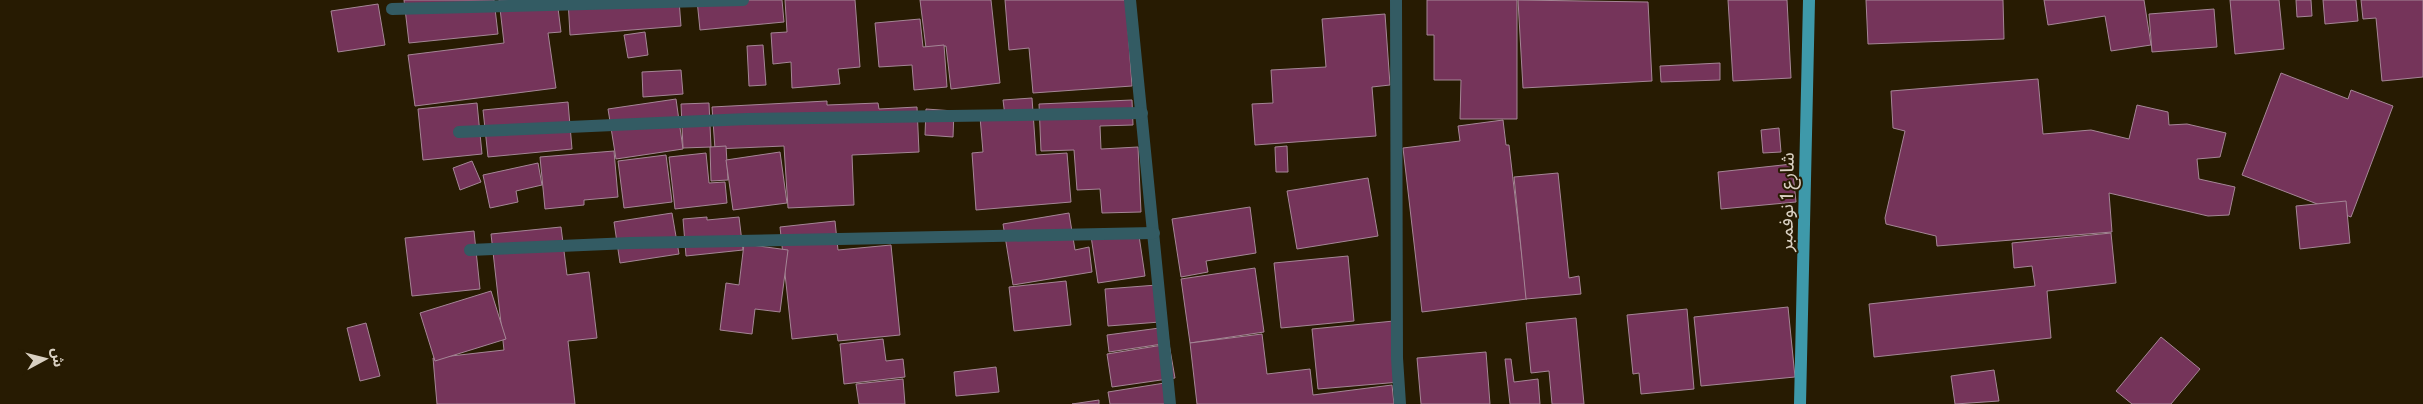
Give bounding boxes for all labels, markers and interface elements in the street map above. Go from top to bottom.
street label: شارع 1 نوفمبر [1774,152,1801,253]
north arrow [20,334,70,384]
text: ش [48,347,68,368]

